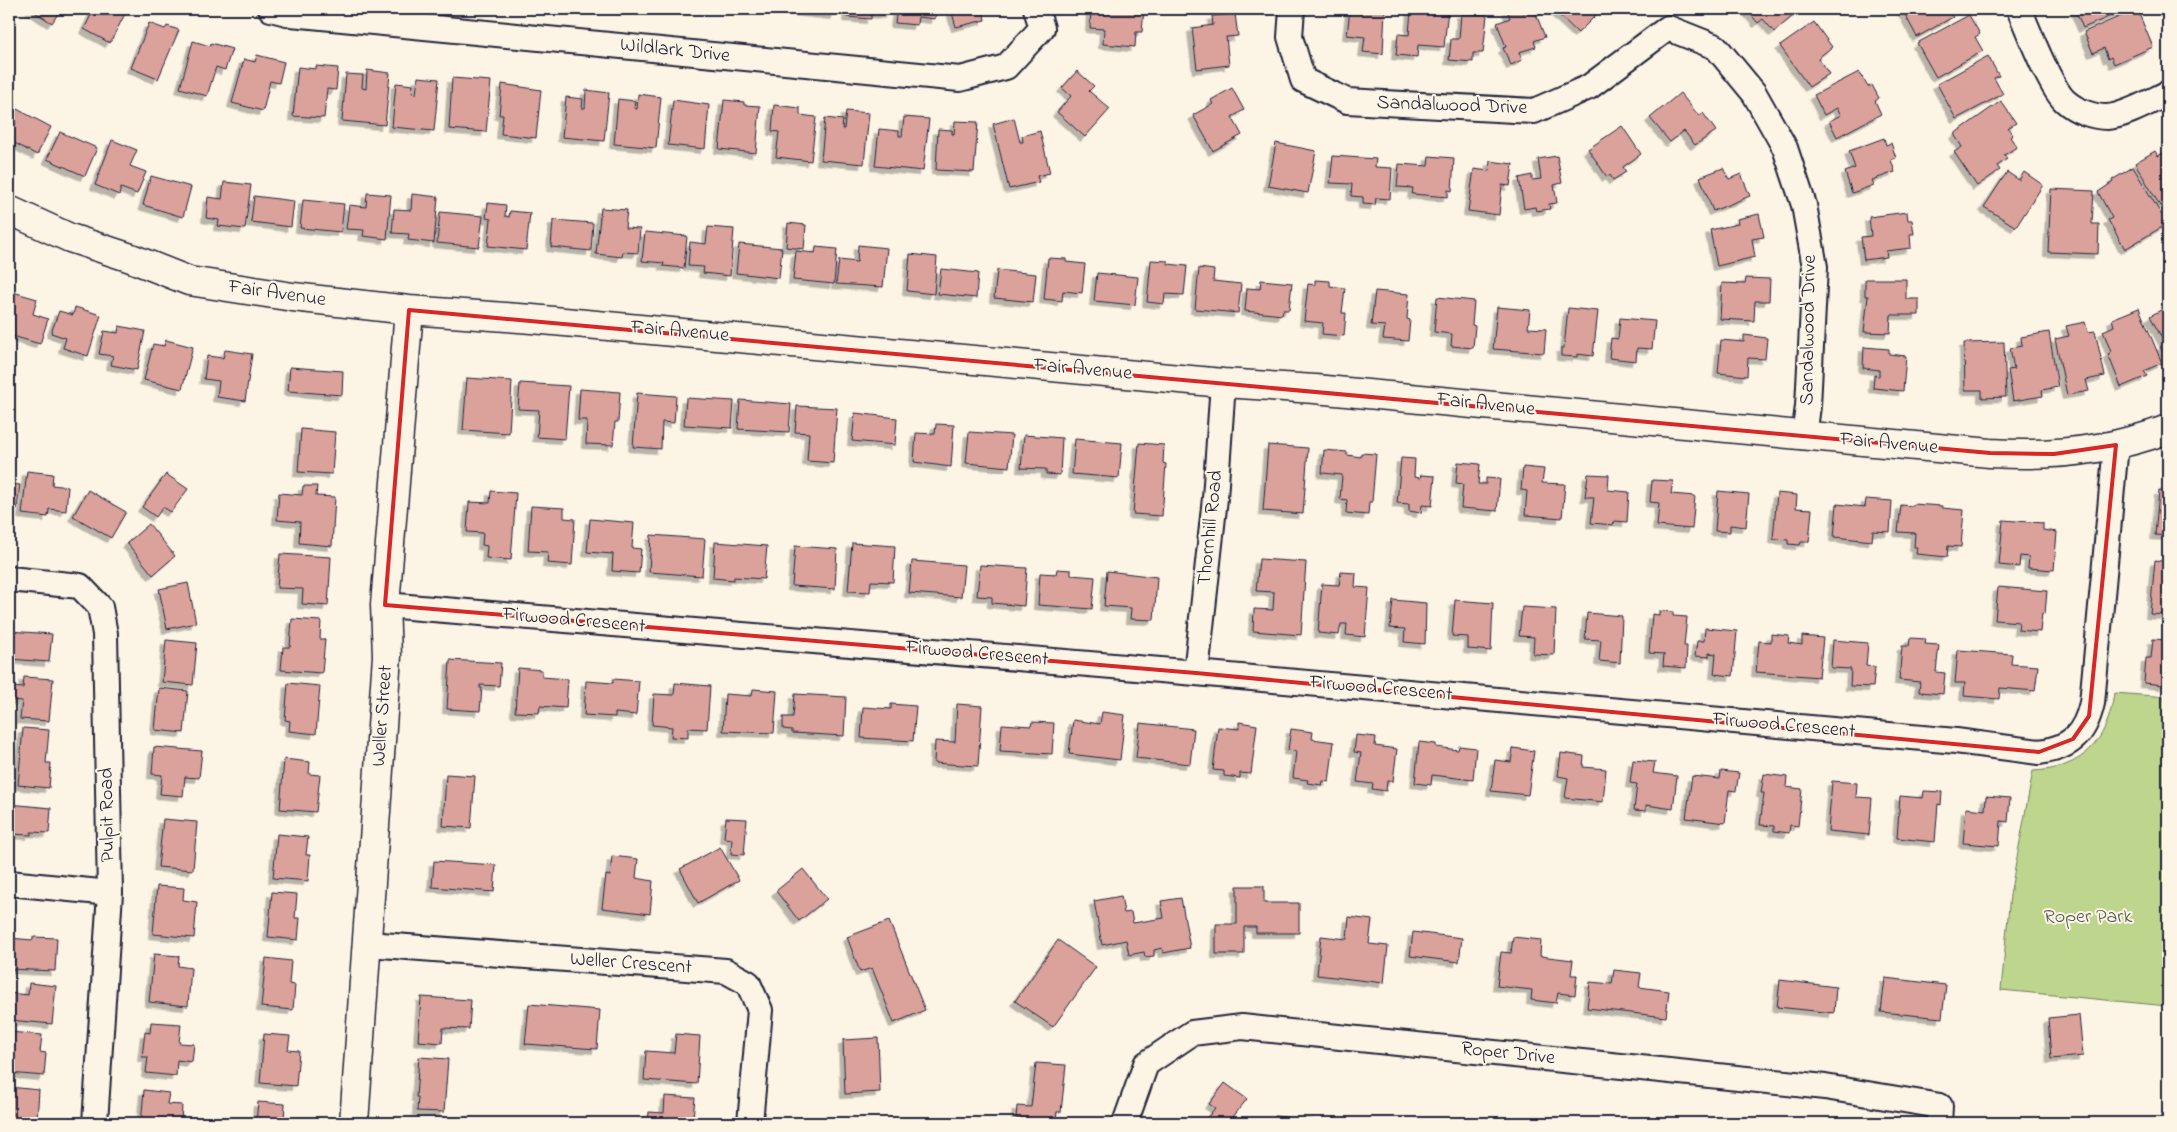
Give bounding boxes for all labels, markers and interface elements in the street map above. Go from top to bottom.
street label: Wildlark Drive [618,31,732,71]
street label: Sandalwood Drive [1376,89,1528,123]
street label: Sandalwood Drive [1793,254,1825,406]
street label: Fair Avenue [225,273,328,315]
street label: Fair Avenue [629,313,730,351]
street label: Fair Avenue [1032,351,1133,389]
street label: Fair Avenue [1435,385,1536,425]
street label: Fair Avenue [1838,425,1939,463]
street label: Thornhill Road [1191,469,1231,587]
street label: Firwood Crescent [500,600,647,642]
street label: Firwood Crescent [903,633,1050,675]
street label: Weller Street [365,664,401,768]
street label: Firwood Crescent [1307,668,1454,710]
street label: Firwood Crescent [1710,705,1857,747]
street label: Pulpit Road [93,767,123,863]
park label: Roper Park [2044,903,2133,932]
street label: Weller Crescent [569,945,693,983]
street label: Roper Drive [1460,1035,1556,1073]

